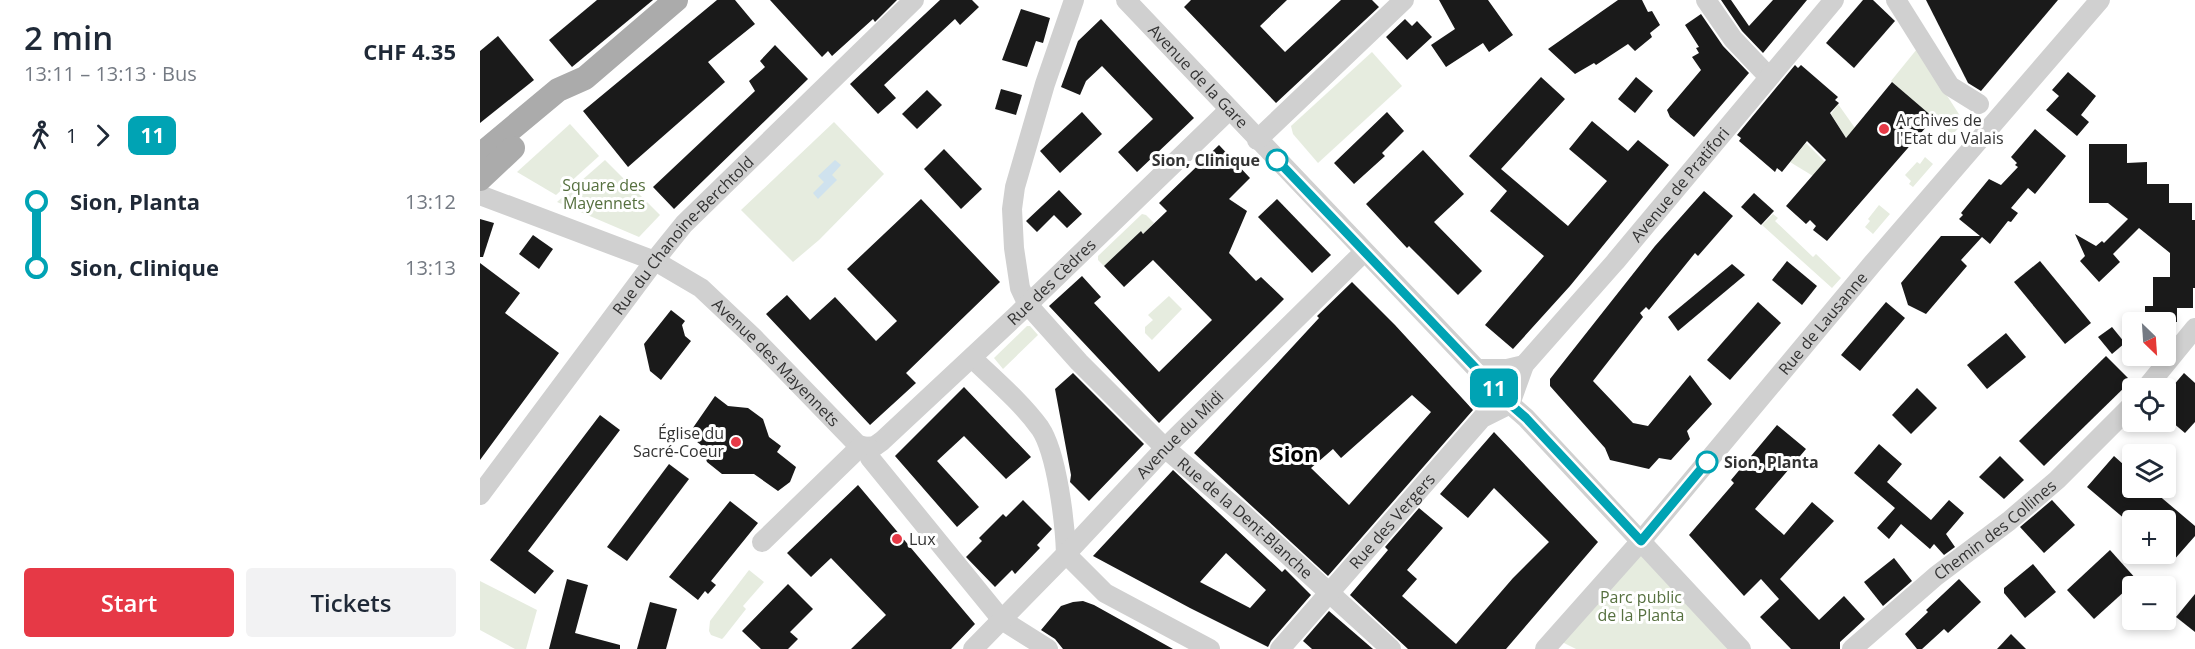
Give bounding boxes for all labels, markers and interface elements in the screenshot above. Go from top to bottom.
text: 2 min [24,15,113,60]
street label: Avenue de la Gare [1144,19,1253,133]
text: CHF 4.35 [363,36,456,66]
text: 13:11 – 13:13 · Bus [24,60,197,87]
place label: Archives de l'Etat du Valais [1896,109,2004,149]
icon: walk [24,119,57,152]
icon: forward [86,119,119,152]
text: 11 [140,121,164,149]
text: 1 [66,122,77,149]
street label: Avenue de Pratifori [1625,122,1734,246]
marker: Archives de l'Etat du Valais [1877,122,1891,136]
place label: Sion, Clinique [1152,149,1260,171]
marker: Sion, Clinique [1266,149,1288,171]
street label: Rue du Chanoine-Berchtold [607,151,759,319]
park label: Square des Mayennets [562,174,646,214]
text: Sion, Planta [70,186,200,216]
text: 13:12 [405,188,456,215]
street label: Rue des Cèdres [1002,234,1100,330]
text: Sion, Clinique [70,252,219,282]
text: 13:13 [405,254,456,281]
street label: Rue de Lausanne [1773,267,1872,380]
street label: Avenue des Mayennets [708,293,845,431]
north arrow [2122,312,2176,366]
map controls [2122,312,2176,630]
line badge: 11 [1467,368,1521,408]
text: 11 [1482,374,1506,402]
button: locate [2122,378,2176,432]
street label: Avenue du Midi [1131,385,1228,483]
place label: Église du Sacré-Coeur [633,422,724,462]
marker: Église du Sacré-Coeur [729,435,743,449]
district label: Sion [1272,438,1318,468]
button: layers [2122,444,2176,498]
marker: Sion, Planta [1696,451,1718,473]
place label: Sion, Planta [1724,451,1819,473]
street label: Rue de la Dent-Blanche [1173,452,1318,583]
street label: Rue des Vergers [1344,469,1440,574]
street label: Chemin des Collines [1929,475,2061,585]
button: + [2122,510,2176,564]
place label: Lux [909,528,936,550]
marker: Lux [890,532,904,546]
button: Start [24,568,234,637]
button: Tickets [246,568,456,637]
button: − [2122,576,2176,630]
park label: Parc public de la Planta [1598,586,1684,626]

